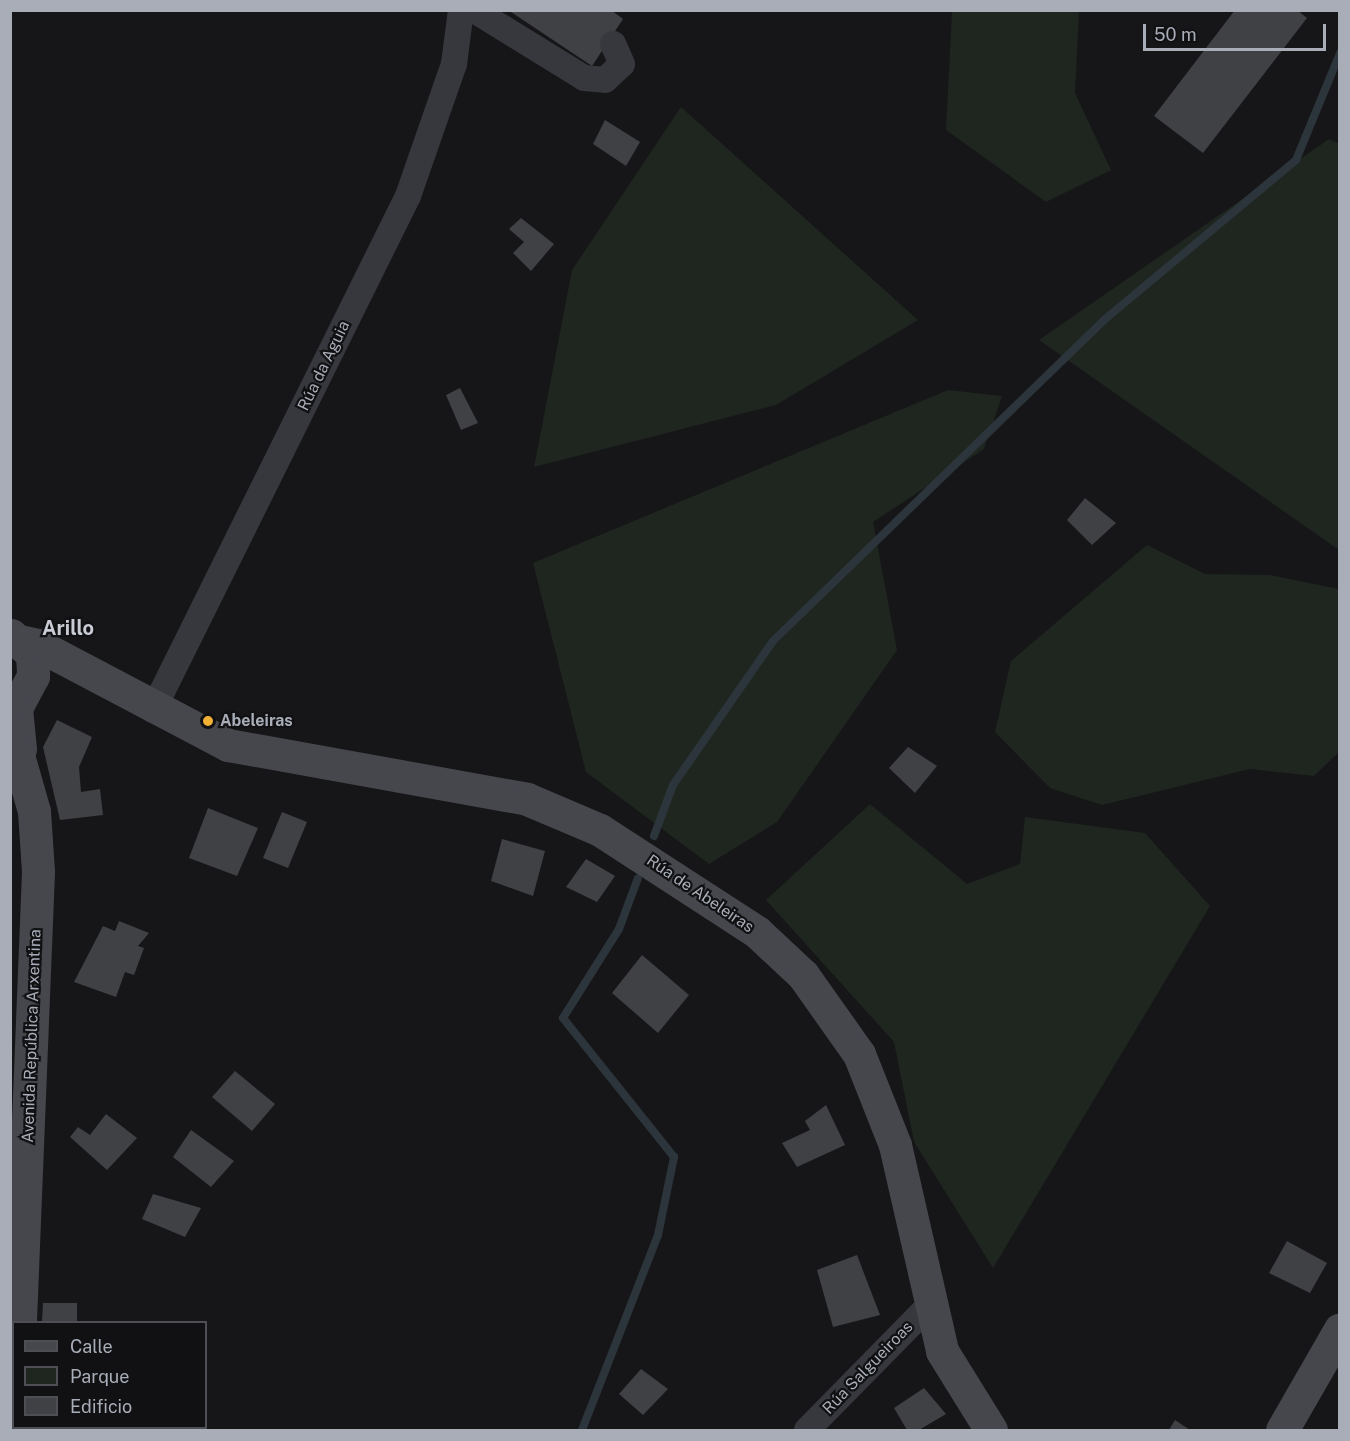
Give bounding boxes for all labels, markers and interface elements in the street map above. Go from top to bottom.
scale bar [1146,12,1329,50]
text: 50 m [1154,24,1197,45]
street label: Rúa da Aguia [294,318,354,414]
district label: Arillo [42,616,94,640]
place label: Abeleiras [220,711,293,731]
marker: Abeleiras [201,714,215,728]
street label: Rúa de Abeleiras [643,851,757,937]
street label: Avenida República Arxentina [19,929,45,1143]
street label: Rúa Salgueiroas [819,1318,917,1418]
legend [12,1321,207,1429]
text: Calle [70,1336,113,1357]
text: Parque [70,1366,130,1387]
text: Edificio [70,1396,132,1417]

